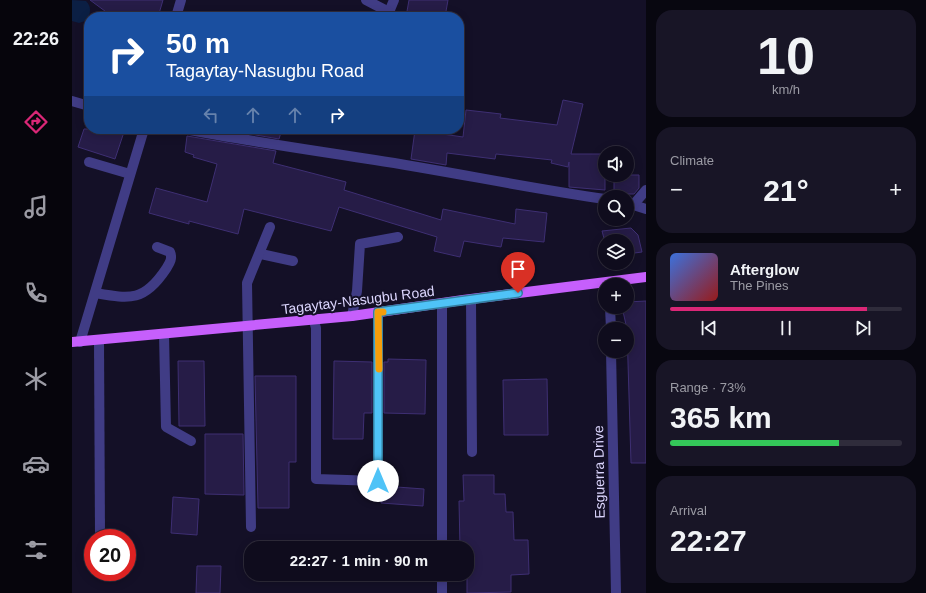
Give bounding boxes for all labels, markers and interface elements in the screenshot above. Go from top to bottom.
text: 10 [757,27,815,85]
icon: right [100,28,152,80]
text: 50 m [166,28,230,59]
text: 22:26 [13,29,59,49]
text: Tagaytay-Nasugbu Road [166,61,364,81]
text: km/h [772,82,800,97]
icon: left [200,104,222,126]
icon: ahead [242,104,264,126]
icon: ahead [284,104,306,126]
icon: right [326,104,348,126]
icon: directions [22,108,50,136]
map controls [598,146,634,358]
button: sound [598,146,634,182]
text: Climate [670,153,714,168]
text: 21° [763,174,809,207]
text: − [670,177,683,202]
text: + [889,177,902,202]
button: search [598,190,634,226]
icon: music [22,193,50,221]
button: layers [598,234,634,270]
pin [501,252,535,293]
icon: arrive [507,258,529,280]
text: Afterglow [730,261,799,278]
button: + [598,278,634,314]
text: The Pines [730,278,789,293]
icon: phone [22,279,50,307]
street label: Tagaytay-Nasugbu Road [281,283,435,317]
icon: previous [698,317,720,339]
icon: pause [775,317,797,339]
icon: next [852,317,874,339]
button: − [598,322,634,358]
icon: climate [22,365,50,393]
text: Range · 73% [670,380,746,395]
text: 365 km [670,401,772,434]
street label: Esguerra Drive [590,425,608,519]
icon: car [22,450,50,478]
position arrow [357,460,399,502]
text: Arrival [670,503,707,518]
text: 22:27 [670,524,747,557]
speed limit sign: 20 [84,529,136,581]
icon: filters [22,536,50,564]
text: 22:27 · 1 min · 90 m [290,552,428,569]

